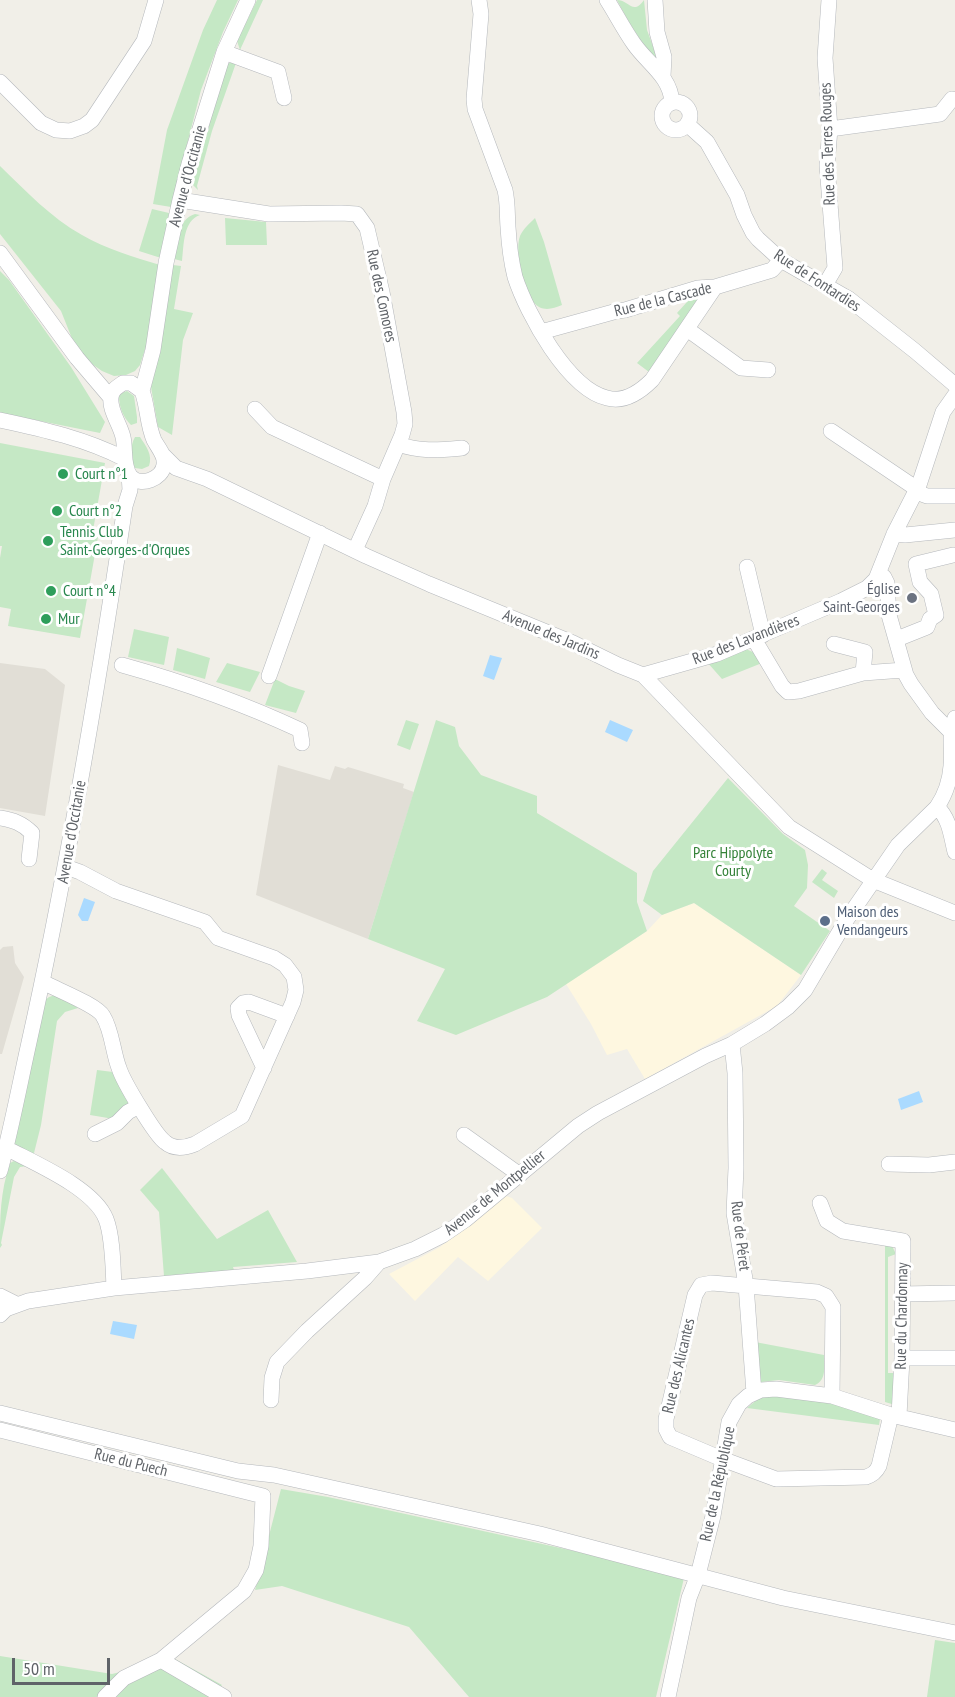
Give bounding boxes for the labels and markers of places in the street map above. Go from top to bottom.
place label: Court n°1 [75,464,128,484]
marker: Court n°1 [56,467,70,481]
place label: Court n°2 [69,501,122,521]
marker: Court n°2 [50,504,64,518]
place label: Tennis Club Saint-Georges-d'Orques [60,522,190,560]
marker: Tennis Club Saint-Georges-d'Orques [41,534,55,548]
place label: Église Saint-Georges [823,579,900,617]
place label: Court n°4 [63,581,116,601]
marker: Court n°4 [44,584,58,598]
marker: Église Saint-Georges [905,591,919,605]
place label: Mur [58,609,80,629]
marker: Mur [39,612,53,626]
place label: Maison des Vendangeurs [837,902,908,940]
marker: Maison des Vendangeurs [818,914,832,928]

